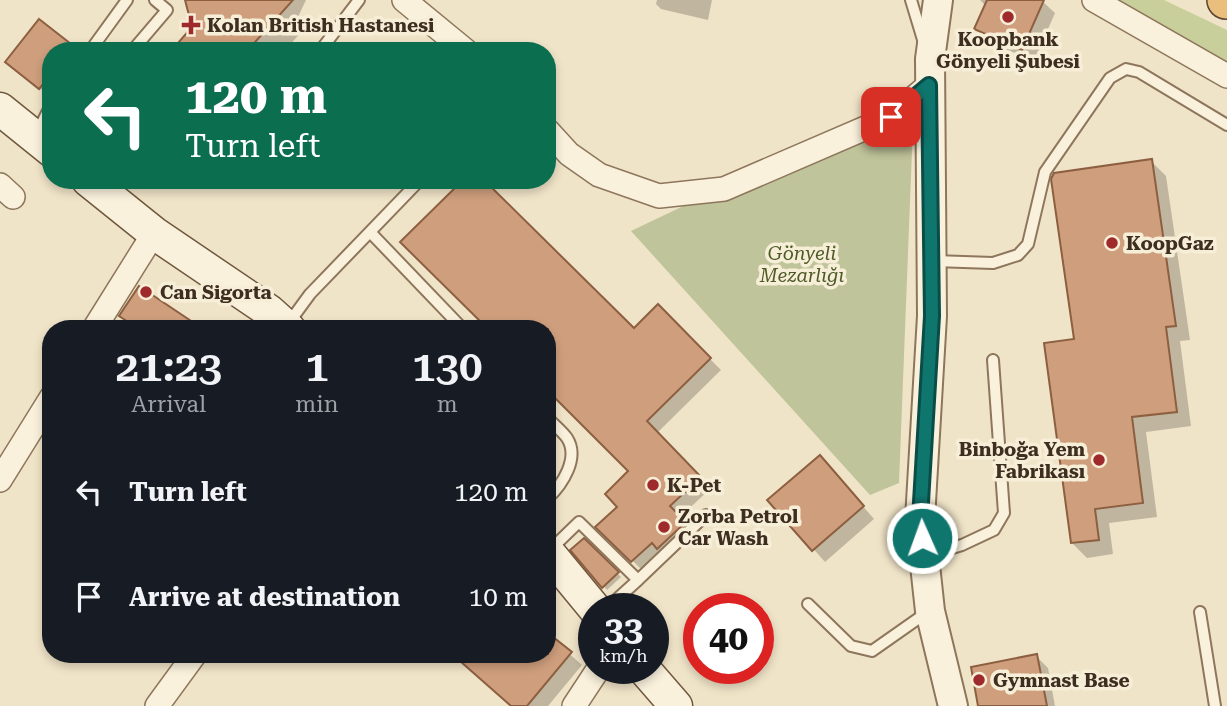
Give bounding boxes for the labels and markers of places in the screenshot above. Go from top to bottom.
marker: Koopbank Gönyeli Şubesi [1000,9,1016,25]
place label: Kolan British Hastanesi [207,14,434,37]
marker: Kolan British Hastanesi [181,15,201,35]
place label: Koopbank Gönyeli Şubesi [936,28,1080,73]
pin [861,87,921,147]
place label: KoopGaz [1126,232,1214,255]
marker: KoopGaz [1104,235,1120,251]
place label: Can Sigorta [160,281,272,304]
marker: Can Sigorta [138,284,154,300]
place label: Binboğa Yem Fabrikası [959,438,1086,483]
marker: Binboğa Yem Fabrikası [1091,452,1107,468]
place label: K-Pet [667,474,721,497]
marker: K-Pet [645,477,661,493]
place label: Zorba Petrol Car Wash [678,505,798,550]
marker: Zorba Petrol Car Wash [656,519,672,535]
place label: Gymnast Base [993,669,1130,692]
marker: Gymnast Base [971,672,987,688]

